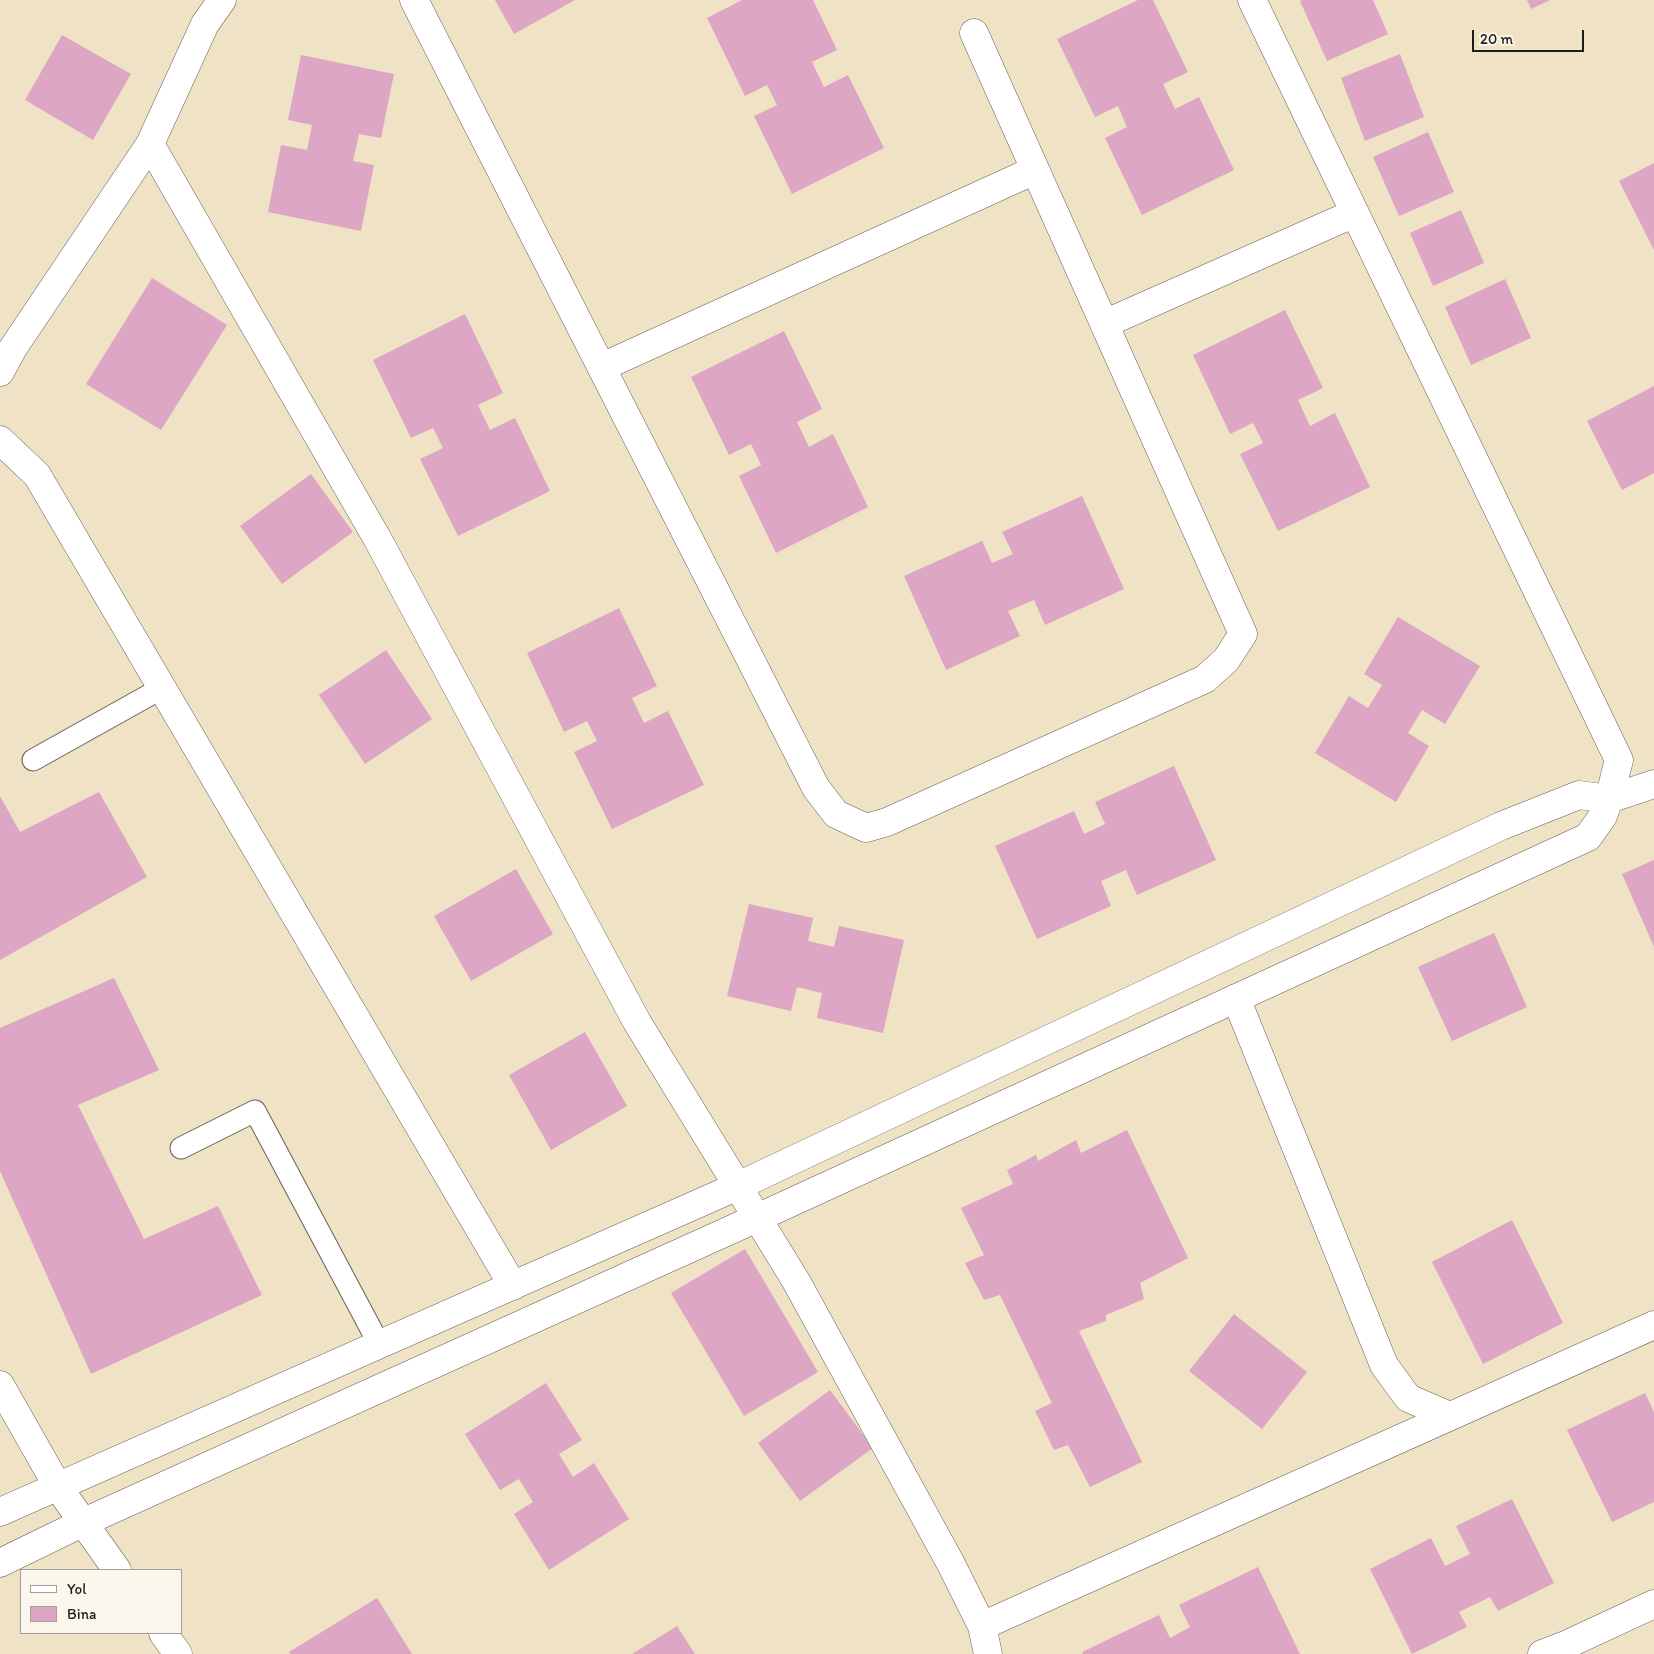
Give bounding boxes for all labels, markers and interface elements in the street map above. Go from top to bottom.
scale bar [1474,20,1586,52]
text: 20 m [1480,30,1513,48]
legend [20,1569,182,1634]
text: Yol [67,1580,86,1598]
text: Bina [67,1605,96,1623]

